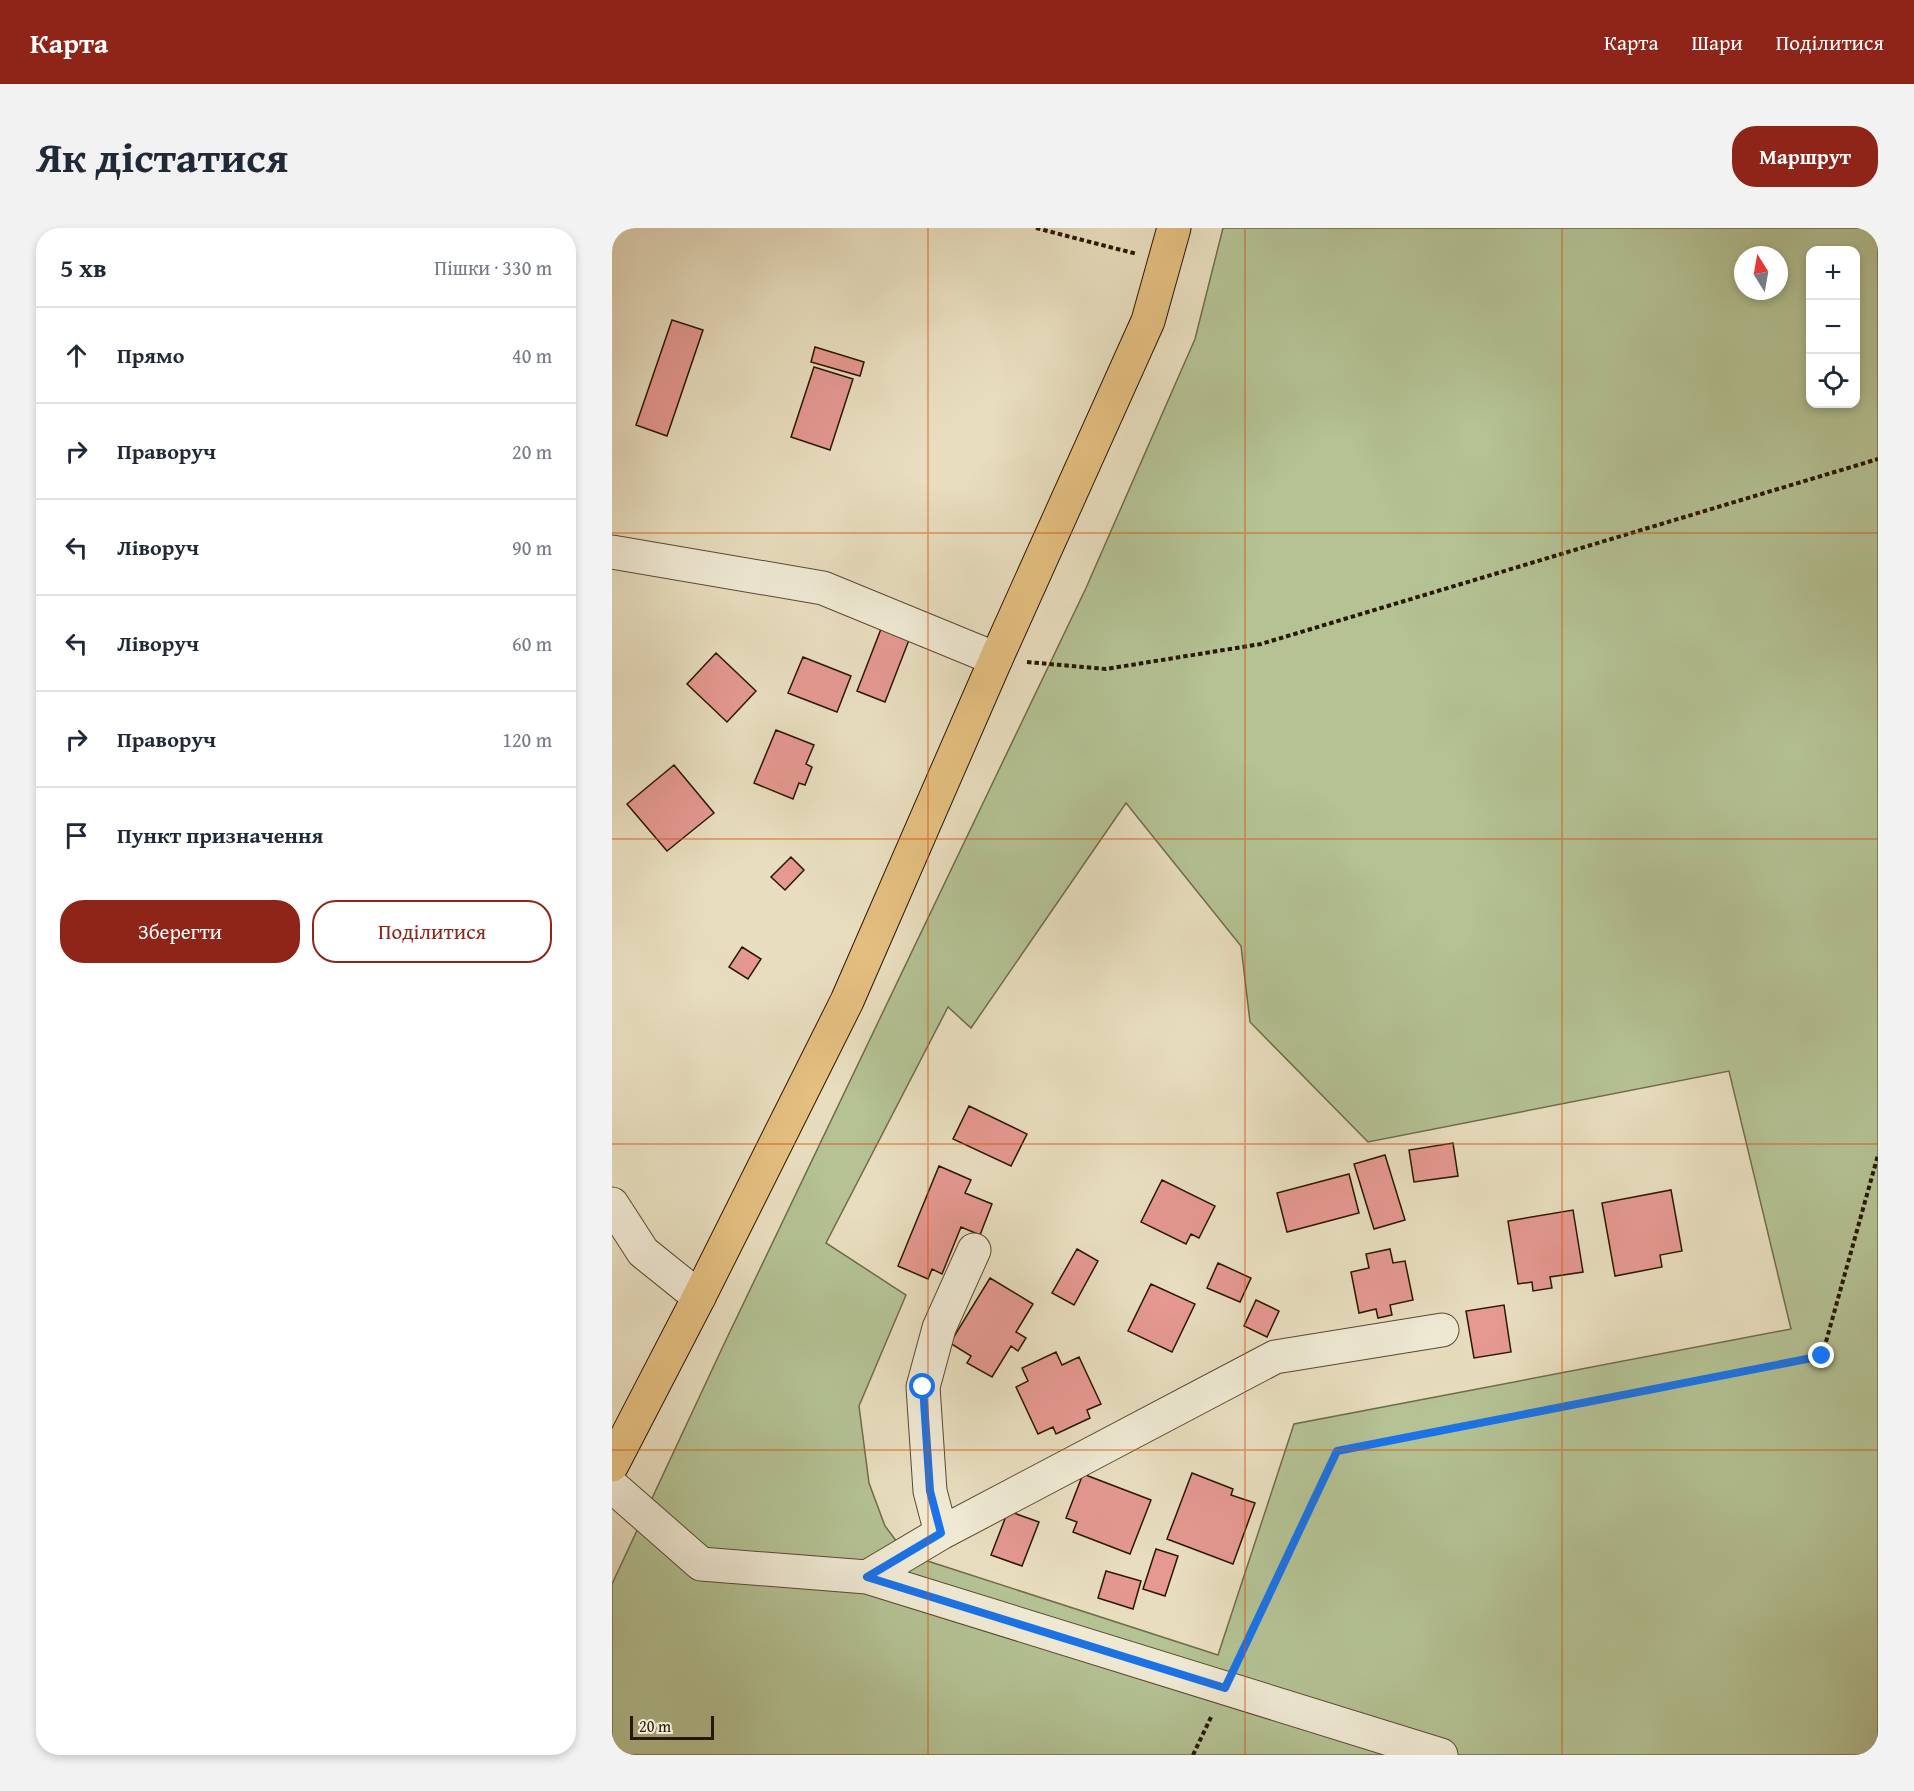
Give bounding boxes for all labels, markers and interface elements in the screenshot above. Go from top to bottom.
text: Карта [30,22,108,63]
text: Карта [1604,27,1658,58]
text: Шари [1691,27,1743,58]
text: Поділитися [1776,27,1884,58]
text: Як дістатися [36,126,288,187]
button: Маршрут [1732,126,1878,187]
north arrow [1734,246,1788,300]
map controls [1806,246,1860,408]
button: + [1806,246,1860,300]
text: 5 хв [60,248,107,287]
text: Пішки · 330 m [434,253,552,282]
button: − [1806,300,1860,354]
icon: ahead [60,339,93,372]
text: Прямо [117,339,184,371]
text: 40 m [512,341,552,370]
button: locate [1806,354,1860,408]
icon: right [60,435,93,468]
text: Праворуч [117,435,216,467]
text: 20 m [512,437,552,466]
icon: left [60,531,93,564]
text: Ліворуч [117,531,199,563]
text: 90 m [512,533,552,562]
icon: left [60,627,93,660]
text: Ліворуч [117,627,199,659]
text: 60 m [512,629,552,658]
icon: right [60,723,93,756]
text: Праворуч [117,723,216,755]
text: 120 m [502,725,552,754]
icon: arrive [60,819,93,852]
text: Пункт призначення [117,819,323,851]
button: Зберегти [60,900,300,963]
button: Поділитися [312,900,552,963]
route end [1808,1342,1834,1368]
route start [909,1373,935,1399]
scale bar [630,1713,714,1740]
text: 20 m [639,1714,671,1738]

